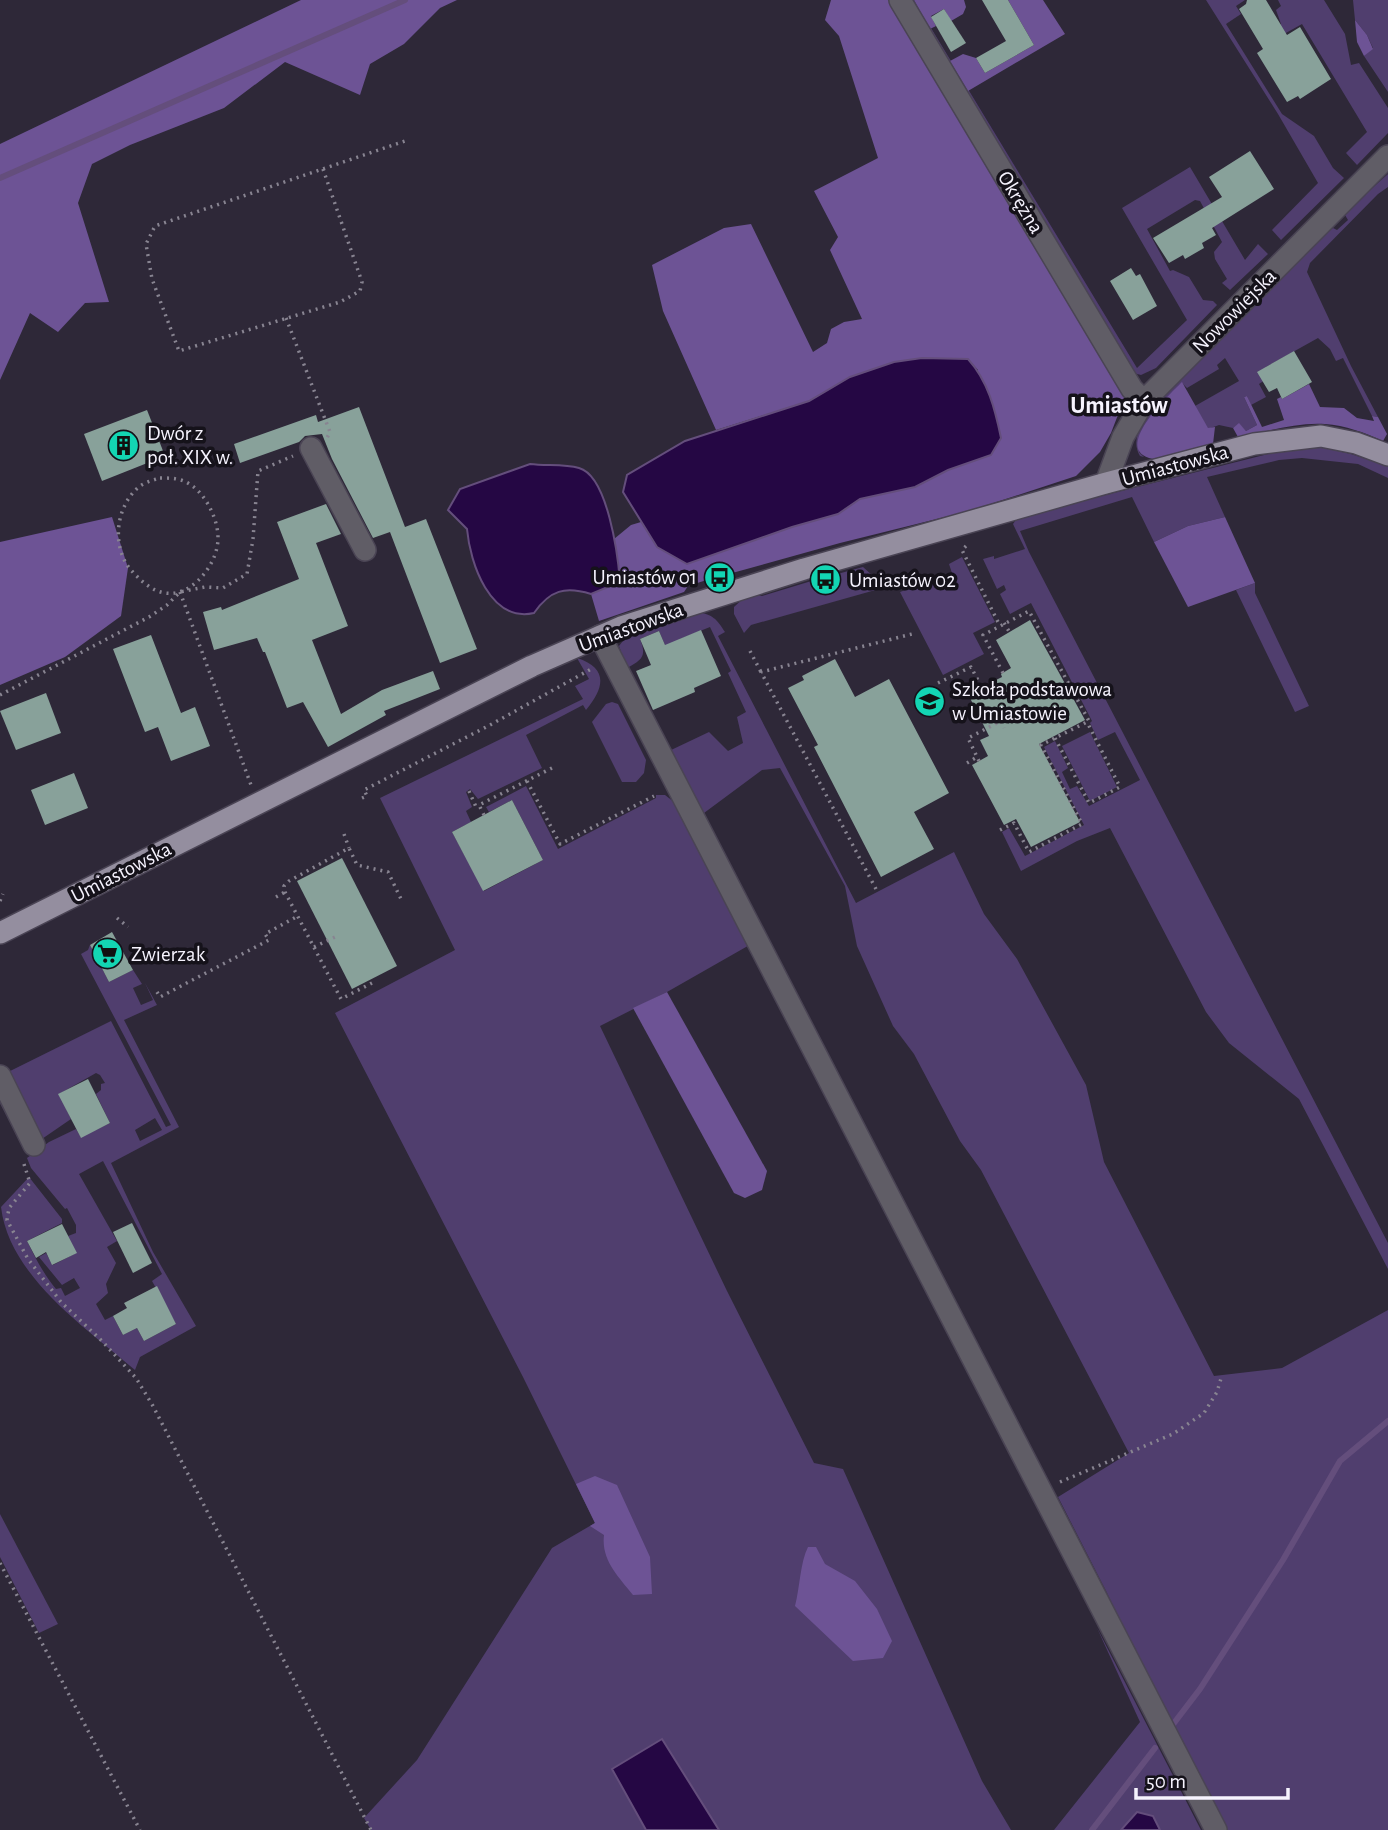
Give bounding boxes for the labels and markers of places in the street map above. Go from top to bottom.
place label: Dwór z poł. XIX w. [147,423,233,468]
building icon: Dwór z poł. XIX w. [107,428,141,462]
bus stop icon: Umiastów 01 [703,560,737,594]
bus stop icon: Umiastów 02 [809,563,843,597]
place label: Umiastów 01 [593,567,697,588]
place label: Umiastów 02 [849,570,956,591]
place label: Szkoła podstawowa w Umiastowie [952,679,1112,724]
school or university icon: Szkoła podstawowa w Umiastowie [912,684,946,718]
supermarket icon: Zwierzak [91,937,125,971]
place label: Zwierzak [131,944,206,965]

